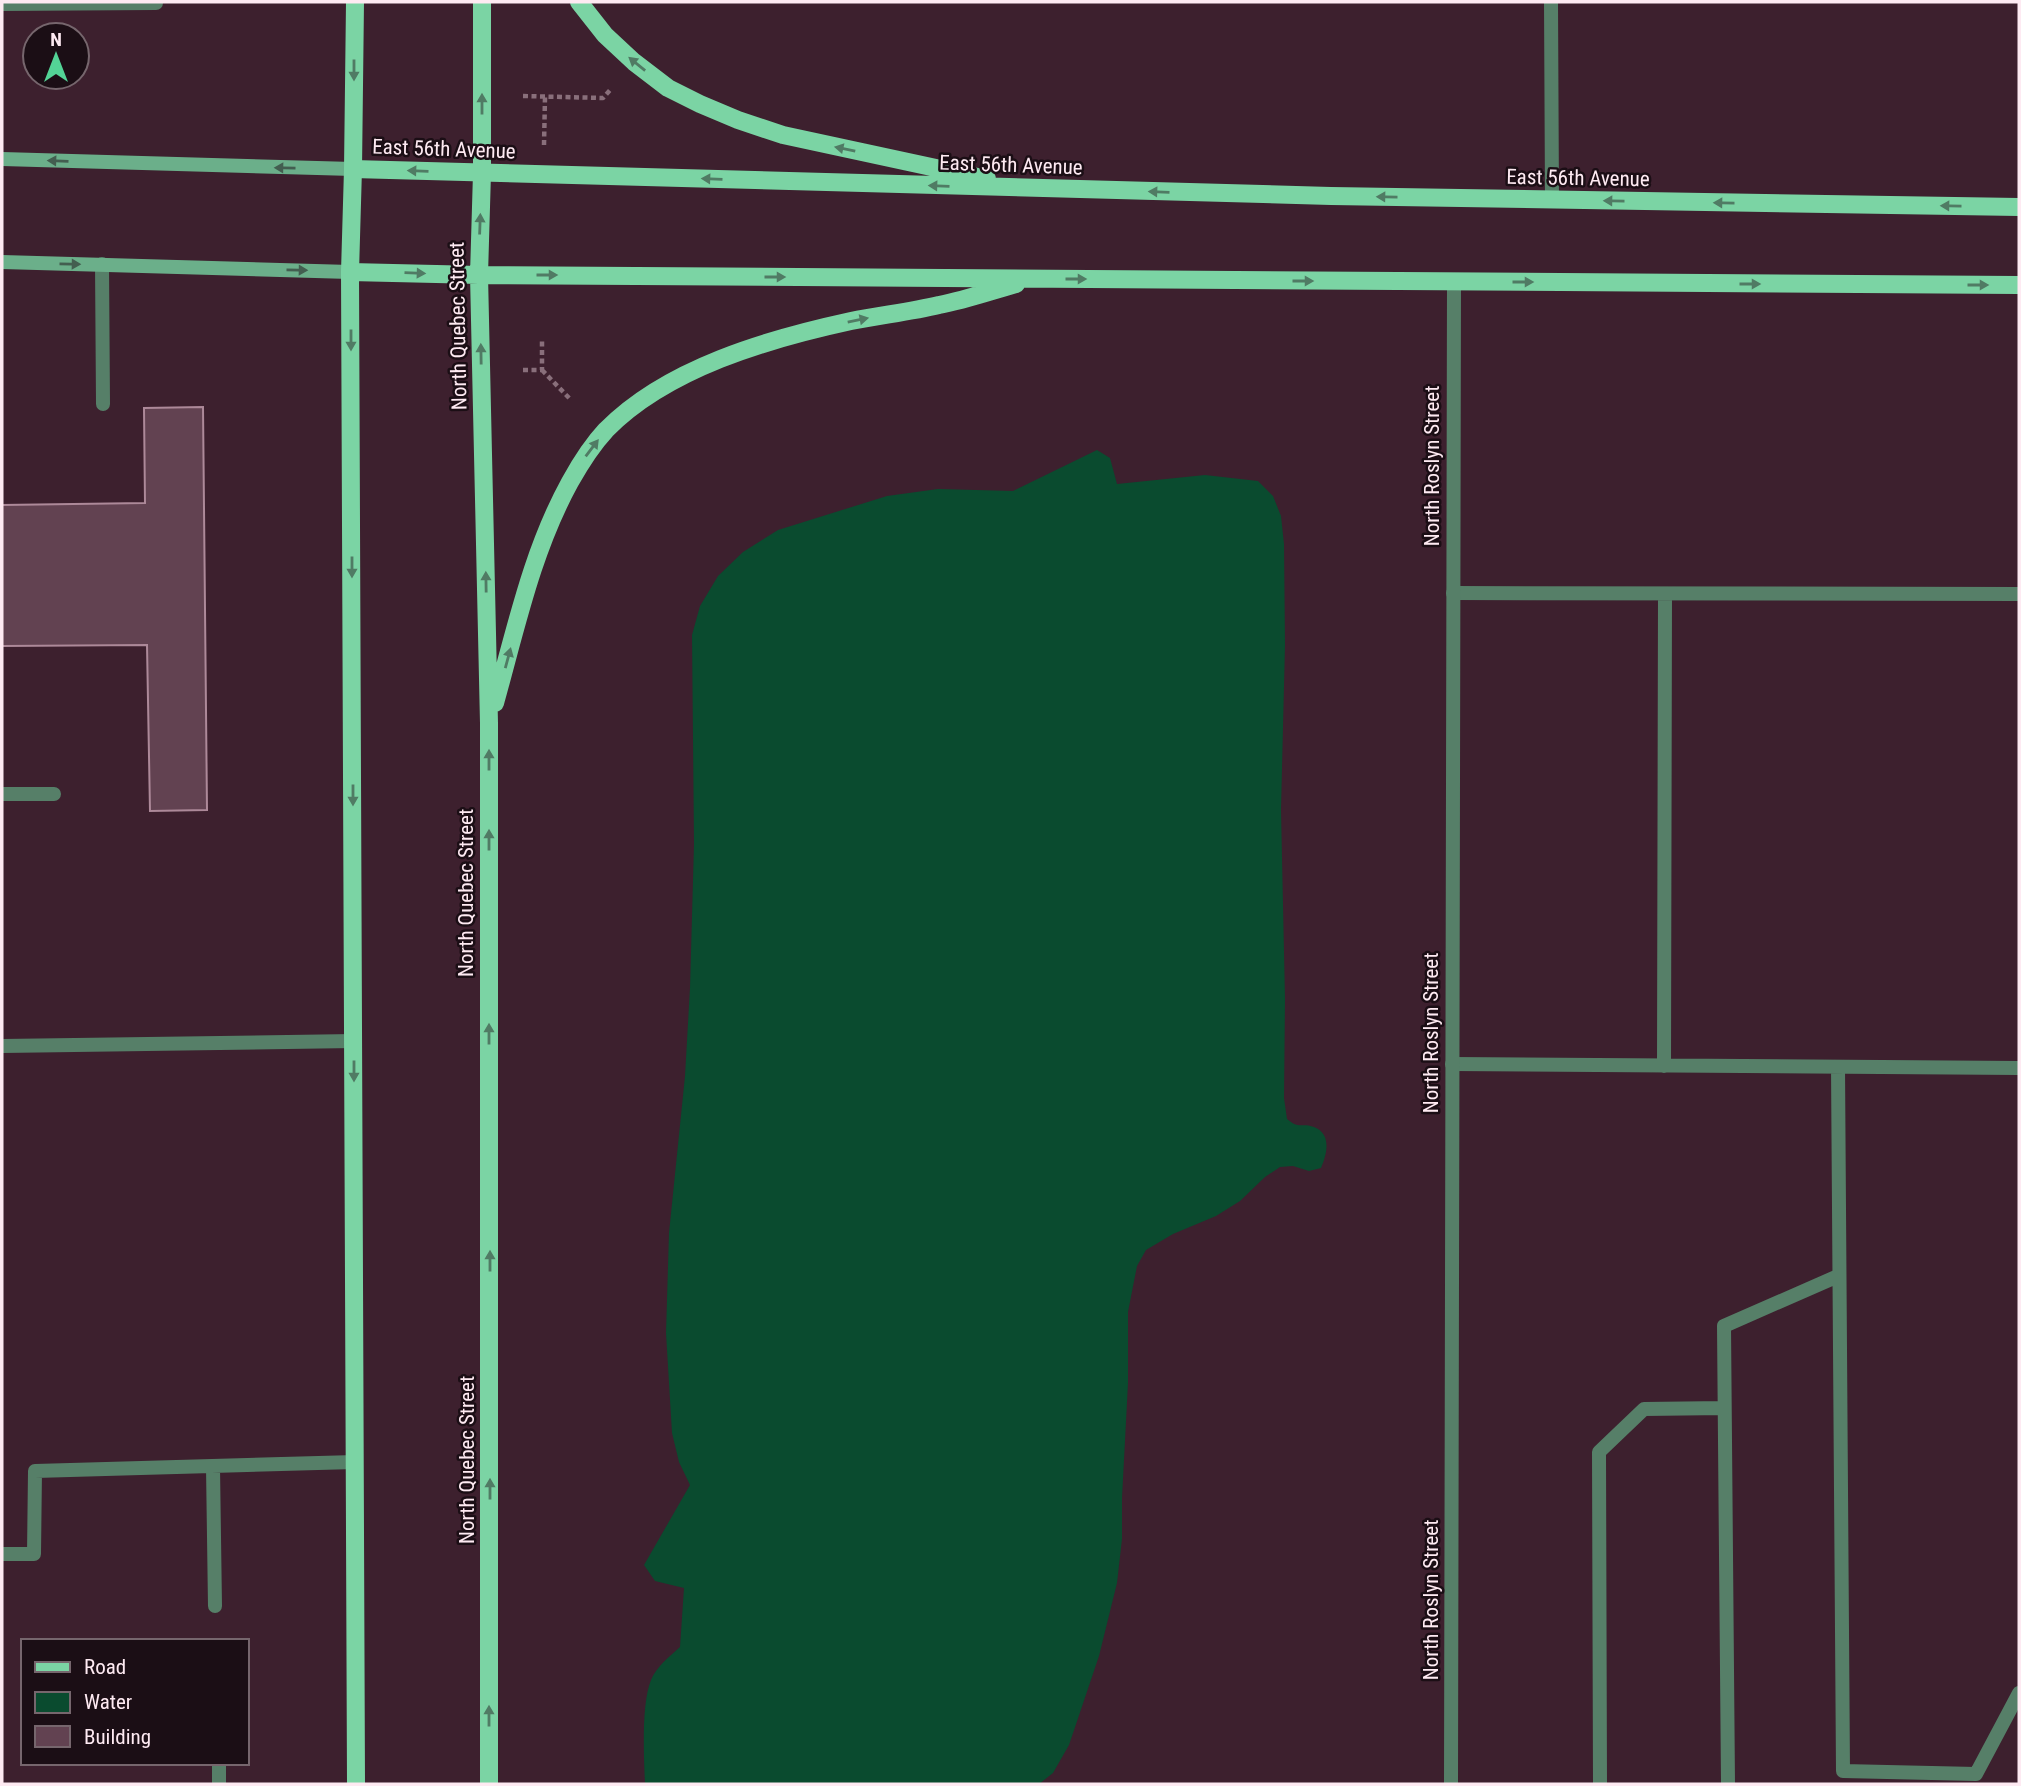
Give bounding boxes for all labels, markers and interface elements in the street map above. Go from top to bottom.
north arrow [21,21,91,91]
text: N [50,28,62,51]
one-way arrow [628,57,645,72]
one-way arrow [348,59,360,81]
one-way arrow [476,93,488,115]
street label: East 56th Avenue [372,135,516,164]
one-way arrow [834,144,856,155]
street label: East 56th Avenue [939,151,1083,180]
one-way arrow [47,155,69,167]
one-way arrow [274,162,296,173]
one-way arrow [406,165,428,177]
street label: East 56th Avenue [1506,165,1650,191]
one-way arrow [700,174,722,185]
one-way arrow [928,180,950,191]
one-way arrow [1148,186,1170,198]
one-way arrow [1376,192,1398,203]
one-way arrow [1603,195,1625,207]
one-way arrow [1712,197,1734,208]
one-way arrow [1940,200,1962,212]
one-way arrow [475,213,486,235]
street label: North Quebec Street [445,242,471,410]
one-way arrow [59,258,81,269]
one-way arrow [287,265,309,276]
one-way arrow [404,268,426,279]
one-way arrow [536,269,558,281]
one-way arrow [764,271,786,283]
one-way arrow [1065,273,1087,285]
one-way arrow [1292,275,1314,286]
one-way arrow [1512,276,1534,288]
one-way arrow [1739,278,1761,290]
one-way arrow [1967,279,1989,291]
one-way arrow [847,314,869,325]
one-way arrow [345,329,356,351]
one-way arrow [475,343,486,365]
street label: North Roslyn Street [1420,386,1444,546]
one-way arrow [585,439,599,457]
one-way arrow [346,557,358,579]
one-way arrow [480,570,492,592]
one-way arrow [503,647,513,668]
one-way arrow [483,749,495,771]
one-way arrow [347,784,359,806]
street label: North Quebec Street [454,809,478,977]
one-way arrow [483,829,495,851]
street label: North Roslyn Street [1419,953,1443,1113]
one-way arrow [484,1022,495,1044]
one-way arrow [348,1061,360,1083]
one-way arrow [484,1250,496,1272]
street label: North Quebec Street [455,1376,479,1544]
one-way arrow [484,1477,496,1499]
street label: North Roslyn Street [1419,1520,1443,1680]
legend [21,1639,248,1765]
text: Road [84,1655,126,1679]
text: Water [84,1690,132,1714]
one-way arrow [483,1705,495,1727]
text: Building [84,1725,151,1749]

